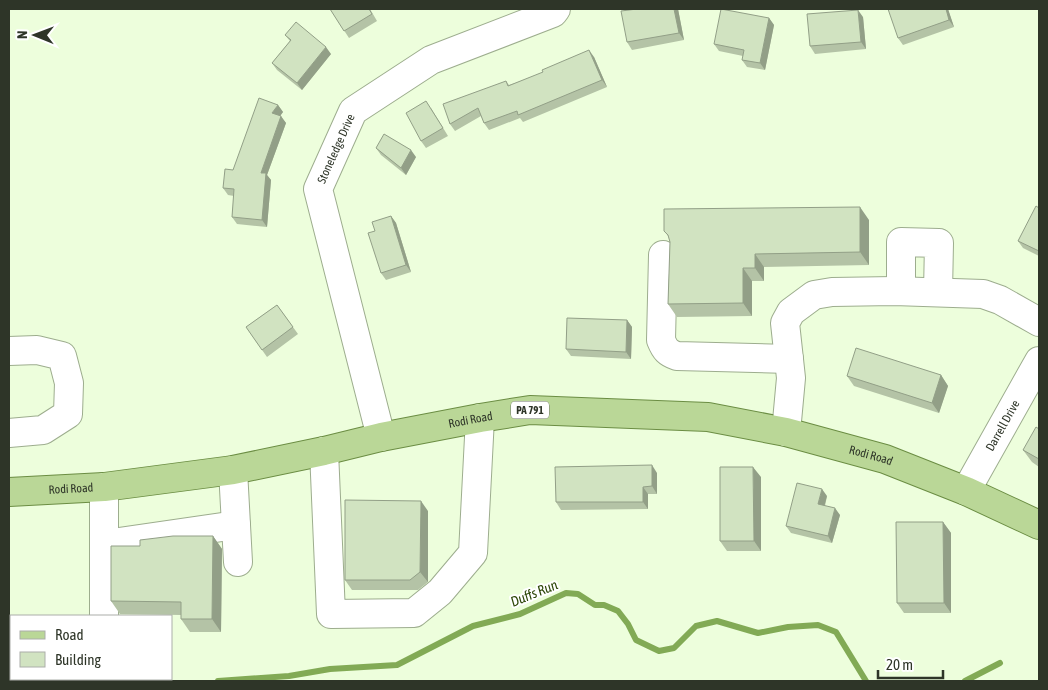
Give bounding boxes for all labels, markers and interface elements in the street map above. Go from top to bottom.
north arrow [10,10,60,60]
text: N [14,31,30,39]
street label: Stoneledge Drive [314,112,358,186]
street label: Darrell Drive [983,398,1023,454]
road number: PA 791 [511,402,549,418]
street label: Rodi Road [447,409,494,431]
street label: Rodi Road [848,443,895,468]
street label: Rodi Road [48,481,94,497]
water label: Duffs Run [508,576,560,610]
legend [10,615,172,680]
text: Road [55,626,84,643]
scale bar [878,648,943,680]
text: Building [55,651,101,668]
text: 20 m [886,656,913,673]

